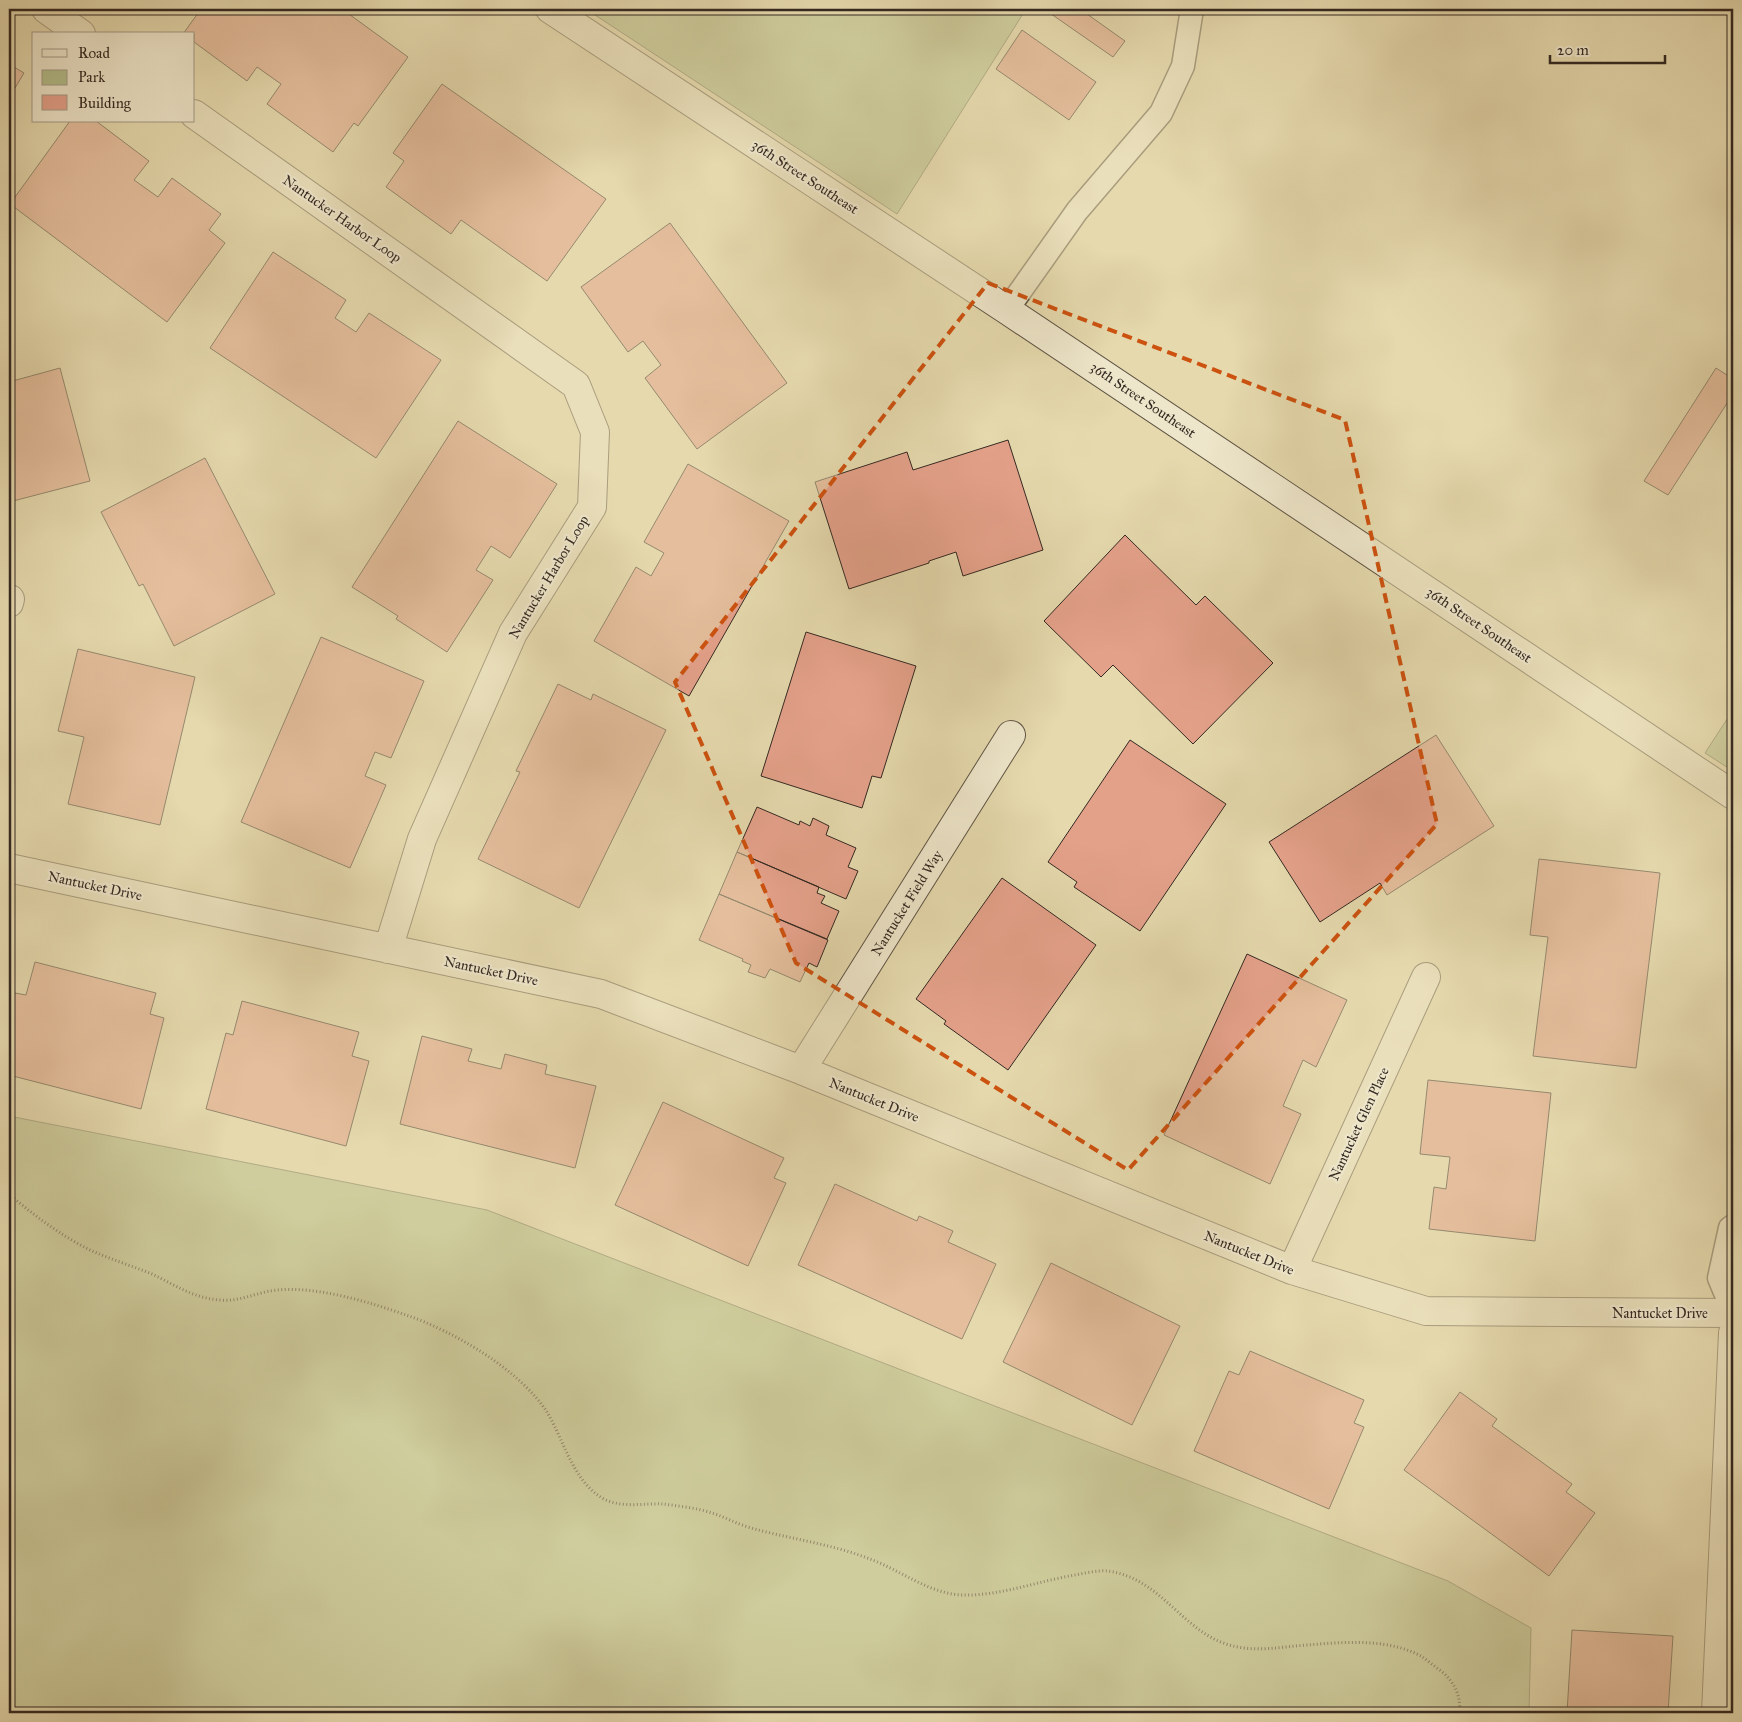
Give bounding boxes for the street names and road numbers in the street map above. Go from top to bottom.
street label: 36th Street Southeast [749,136,861,218]
street label: Nantucker Harbor Loop [279,172,405,266]
street label: 36th Street Southeast [1087,358,1199,442]
street label: Nantucker Harbor Loop [505,512,593,642]
street label: 36th Street Southeast [1423,583,1535,667]
street label: Nantucket Field Way [868,847,946,959]
street label: Nantucket Drive [46,868,144,904]
street label: Nantucket Drive [442,953,540,989]
street label: Nantucket Glen Place [1325,1064,1393,1183]
street label: Nantucket Drive [826,1074,922,1126]
street label: Nantucket Drive [1201,1227,1297,1279]
street label: Nantucket Drive [1612,1305,1708,1322]

